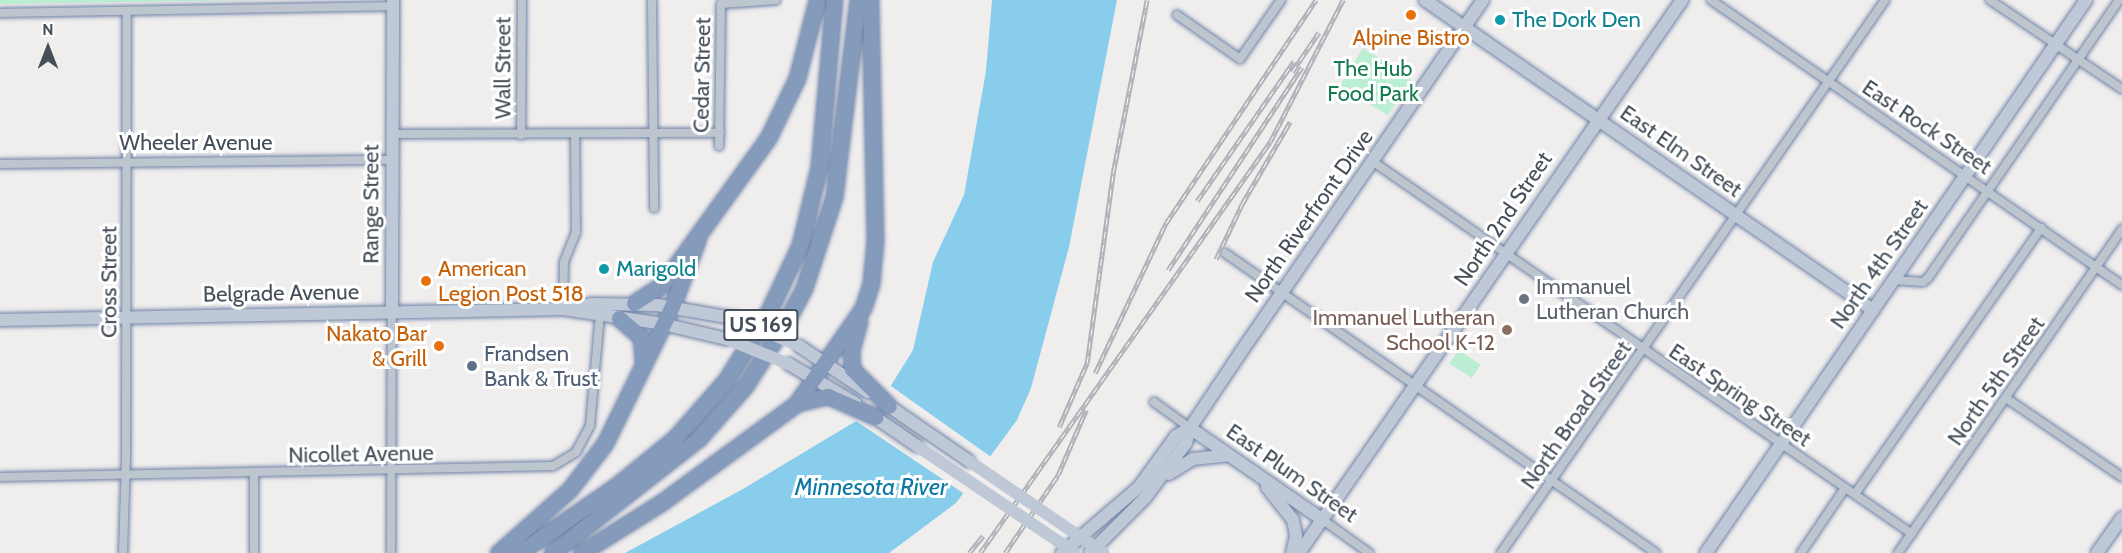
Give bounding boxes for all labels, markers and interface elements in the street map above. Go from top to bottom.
place label: The Dork Den [1512,7,1641,33]
marker: Alpine Bistro [1404,8,1418,22]
marker: The Dork Den [1493,13,1507,27]
street label: Wall Street [490,17,516,119]
street label: Cedar Street [688,17,716,133]
north arrow [18,18,78,78]
text: N [42,20,54,39]
place label: Alpine Bistro [1353,25,1469,51]
park label: The Hub Food Park [1327,55,1419,106]
street label: East Rock Street [1857,74,1997,180]
street label: East Elm Street [1615,99,1747,203]
street label: North Riverfront Drive [1239,124,1379,308]
street label: Wheeler Avenue [119,130,273,156]
street label: Range Street [358,144,384,264]
street label: North 2nd Street [1448,147,1558,291]
street label: North 4th Street [1825,194,1933,334]
street label: Cross Street [96,226,122,338]
place label: American Legion Post 518 [438,255,584,306]
place label: Marigold [616,256,696,282]
marker: Marigold [597,262,611,276]
place label: Immanuel Lutheran Church [1536,273,1689,324]
marker: American Legion Post 518 [419,274,433,288]
street label: Belgrade Avenue [203,278,359,308]
marker: Immanuel Lutheran Church [1517,292,1531,306]
place label: Immanuel Lutheran School K-12 [1313,304,1495,356]
road number: US 169 [722,307,800,343]
street label: North 5th Street [1942,311,2050,451]
place label: Nakato Bar & Grill [326,320,427,372]
marker: Immanuel Lutheran School K-12 [1500,323,1514,337]
street label: North Broad Street [1515,336,1637,494]
street label: East Spring Street [1664,338,1816,452]
marker: Nakato Bar & Grill [432,339,446,353]
place label: Frandsen Bank & Trust [484,340,598,392]
marker: Frandsen Bank & Trust [465,359,479,373]
street label: East Plum Street [1221,418,1363,528]
street label: Nicollet Avenue [288,440,434,468]
water label: Minnesota River [795,473,947,501]

